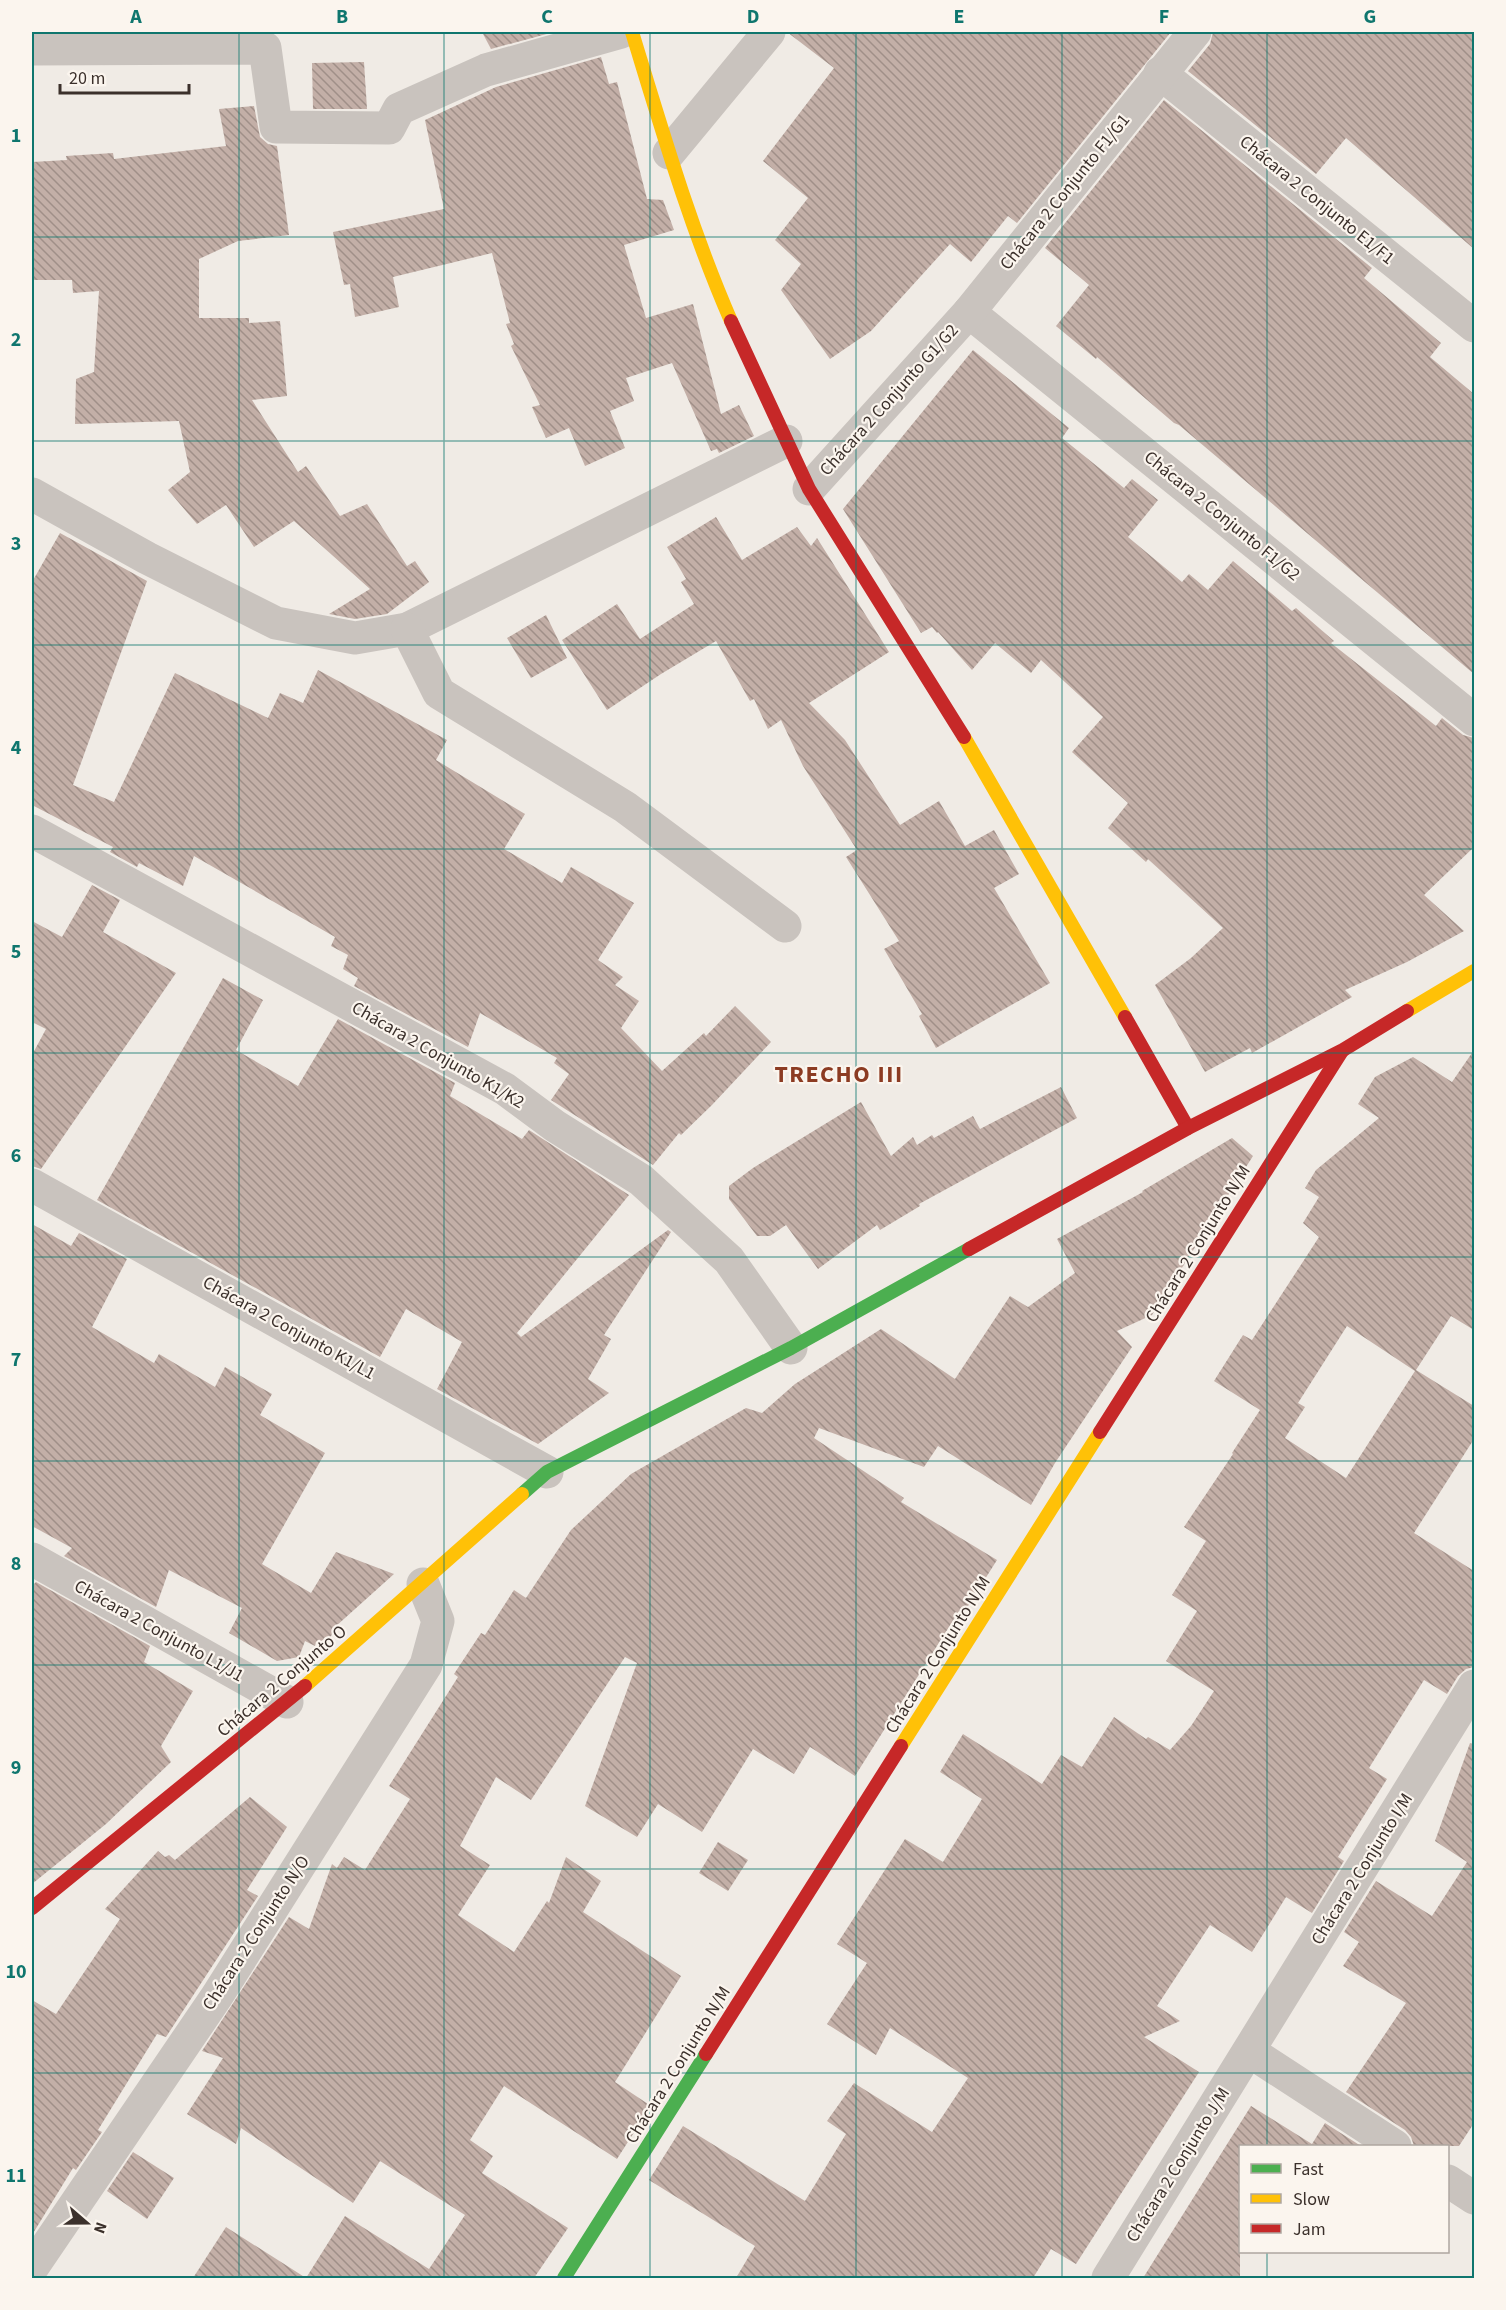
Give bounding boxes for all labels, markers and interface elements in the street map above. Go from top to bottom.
text: A [129,3,142,31]
text: B [336,3,348,31]
text: C [541,3,553,31]
text: D [747,3,759,31]
text: E [954,3,964,31]
text: F [1159,3,1169,31]
text: G [1364,3,1376,31]
scale bar [60,57,189,95]
text: 20 m [69,66,105,91]
street label: Chácara 2 Conjunto F1/G1 [994,109,1136,275]
text: 1 [11,122,21,150]
street label: Chácara 2 Conjunto E1/F1 [1234,130,1400,270]
street label: Chácara 2 Conjunto G1/G2 [814,319,964,481]
text: 2 [11,326,21,354]
street label: Chácara 2 Conjunto F1/G2 [1139,445,1305,587]
text: 3 [11,530,21,558]
text: 4 [11,734,22,762]
text: 5 [11,938,21,966]
street label: Chácara 2 Conjunto K1/K2 [347,995,529,1115]
district label: TRECHO III [774,1057,904,1092]
text: 6 [11,1142,21,1170]
street label: Chácara 2 Conjunto N/M [1139,1160,1257,1328]
street label: Chácara 2 Conjunto K1/L1 [198,1270,380,1386]
text: 7 [11,1346,21,1374]
text: 8 [11,1550,21,1578]
street label: Chácara 2 Conjunto N/M [879,1571,997,1739]
street label: Chácara 2 Conjunto L1/J1 [70,1574,248,1688]
street label: Chácara 2 Conjunto O [212,1619,352,1743]
text: 9 [11,1754,21,1782]
street label: Chácara 2 Conjunto I/M [1305,1788,1419,1950]
street label: Chácara 2 Conjunto N/O [196,1851,316,2015]
text: 10 [5,1958,27,1986]
street label: Chácara 2 Conjunto N/M [619,1981,737,2149]
street label: Chácara 2 Conjunto J/M [1120,2083,1236,2247]
legend [1239,2145,1449,2253]
text: Fast [1293,2157,1324,2182]
text: 11 [5,2162,27,2190]
text: Slow [1293,2187,1330,2212]
north arrow [57,2193,117,2253]
text: Jam [1293,2217,1326,2242]
text: N [88,2219,112,2237]

